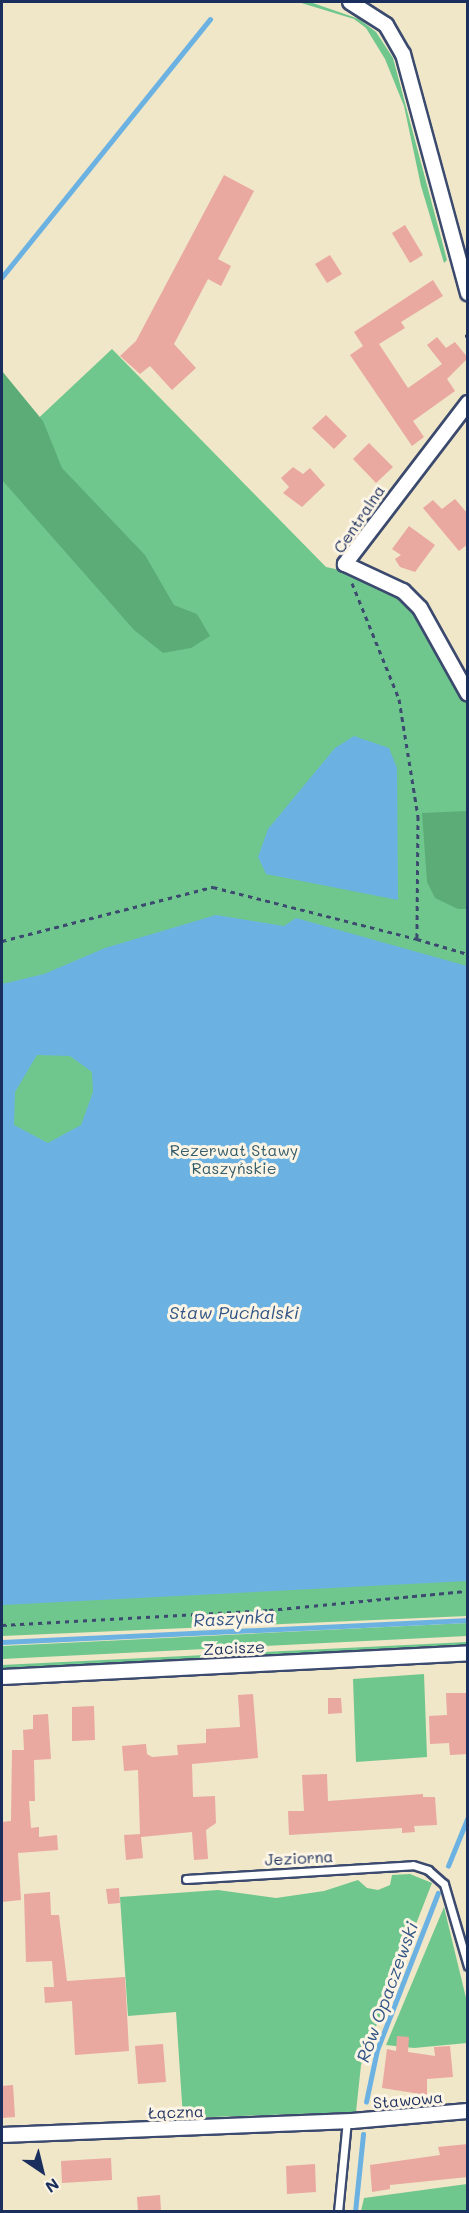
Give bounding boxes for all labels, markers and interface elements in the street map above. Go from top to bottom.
street label: Centralna [329,481,389,557]
park label: Rezerwat Stawy Raszyńskie [170,1140,298,1178]
water label: Staw Puchalski [169,1301,299,1323]
water label: Raszynka [193,1605,275,1631]
street label: Zacisze [203,1637,265,1659]
street label: Jeziorna [264,1847,334,1869]
water label: Rów Opaczewski [352,1919,422,2065]
street label: Stawowa [372,2087,444,2113]
street label: Łączna [148,2101,204,2123]
north arrow [12,2141,72,2201]
text: N [42,2174,64,2198]

